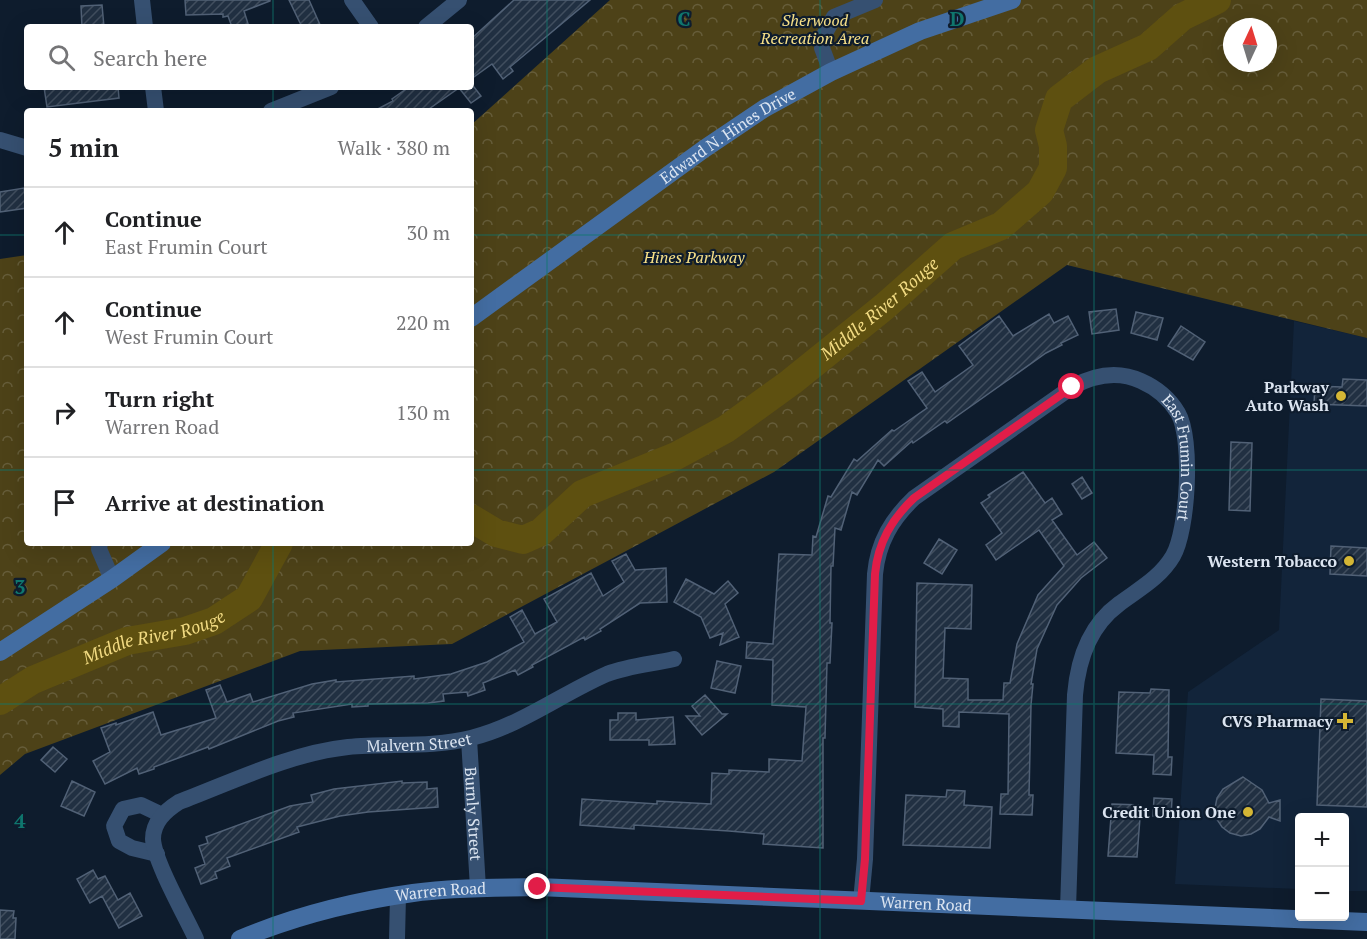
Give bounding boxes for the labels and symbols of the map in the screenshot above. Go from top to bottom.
text: C [677,5,691,32]
text: D [950,5,964,32]
park label: Sherwood Recreation Area [760,9,869,49]
north arrow [1223,18,1277,72]
street label: Edward N. Hines Drive [655,82,800,189]
park label: Hines Parkway [643,246,745,268]
water label: Middle River Rouge [814,251,943,365]
route start [1058,373,1084,399]
place label: Parkway Auto Wash [1245,376,1330,416]
street label: East Frumin Court [1157,389,1198,523]
marker: Parkway Auto Wash [1334,389,1348,403]
place label: Western Tobacco [1207,550,1337,572]
marker: Western Tobacco [1342,554,1356,568]
text: 3 [14,573,26,600]
water label: Middle River Rouge [78,604,230,669]
place label: CVS Pharmacy [1222,710,1334,732]
marker: CVS Pharmacy [1338,714,1352,728]
street label: Malvern Street [366,727,474,757]
street label: Burnly Street [460,766,487,862]
place label: Credit Union One [1102,801,1236,823]
marker: Credit Union One [1241,805,1255,819]
text: 4 [14,807,26,834]
route end [524,873,550,899]
street label: Warren Road [393,877,486,907]
street label: Warren Road [880,890,972,916]

